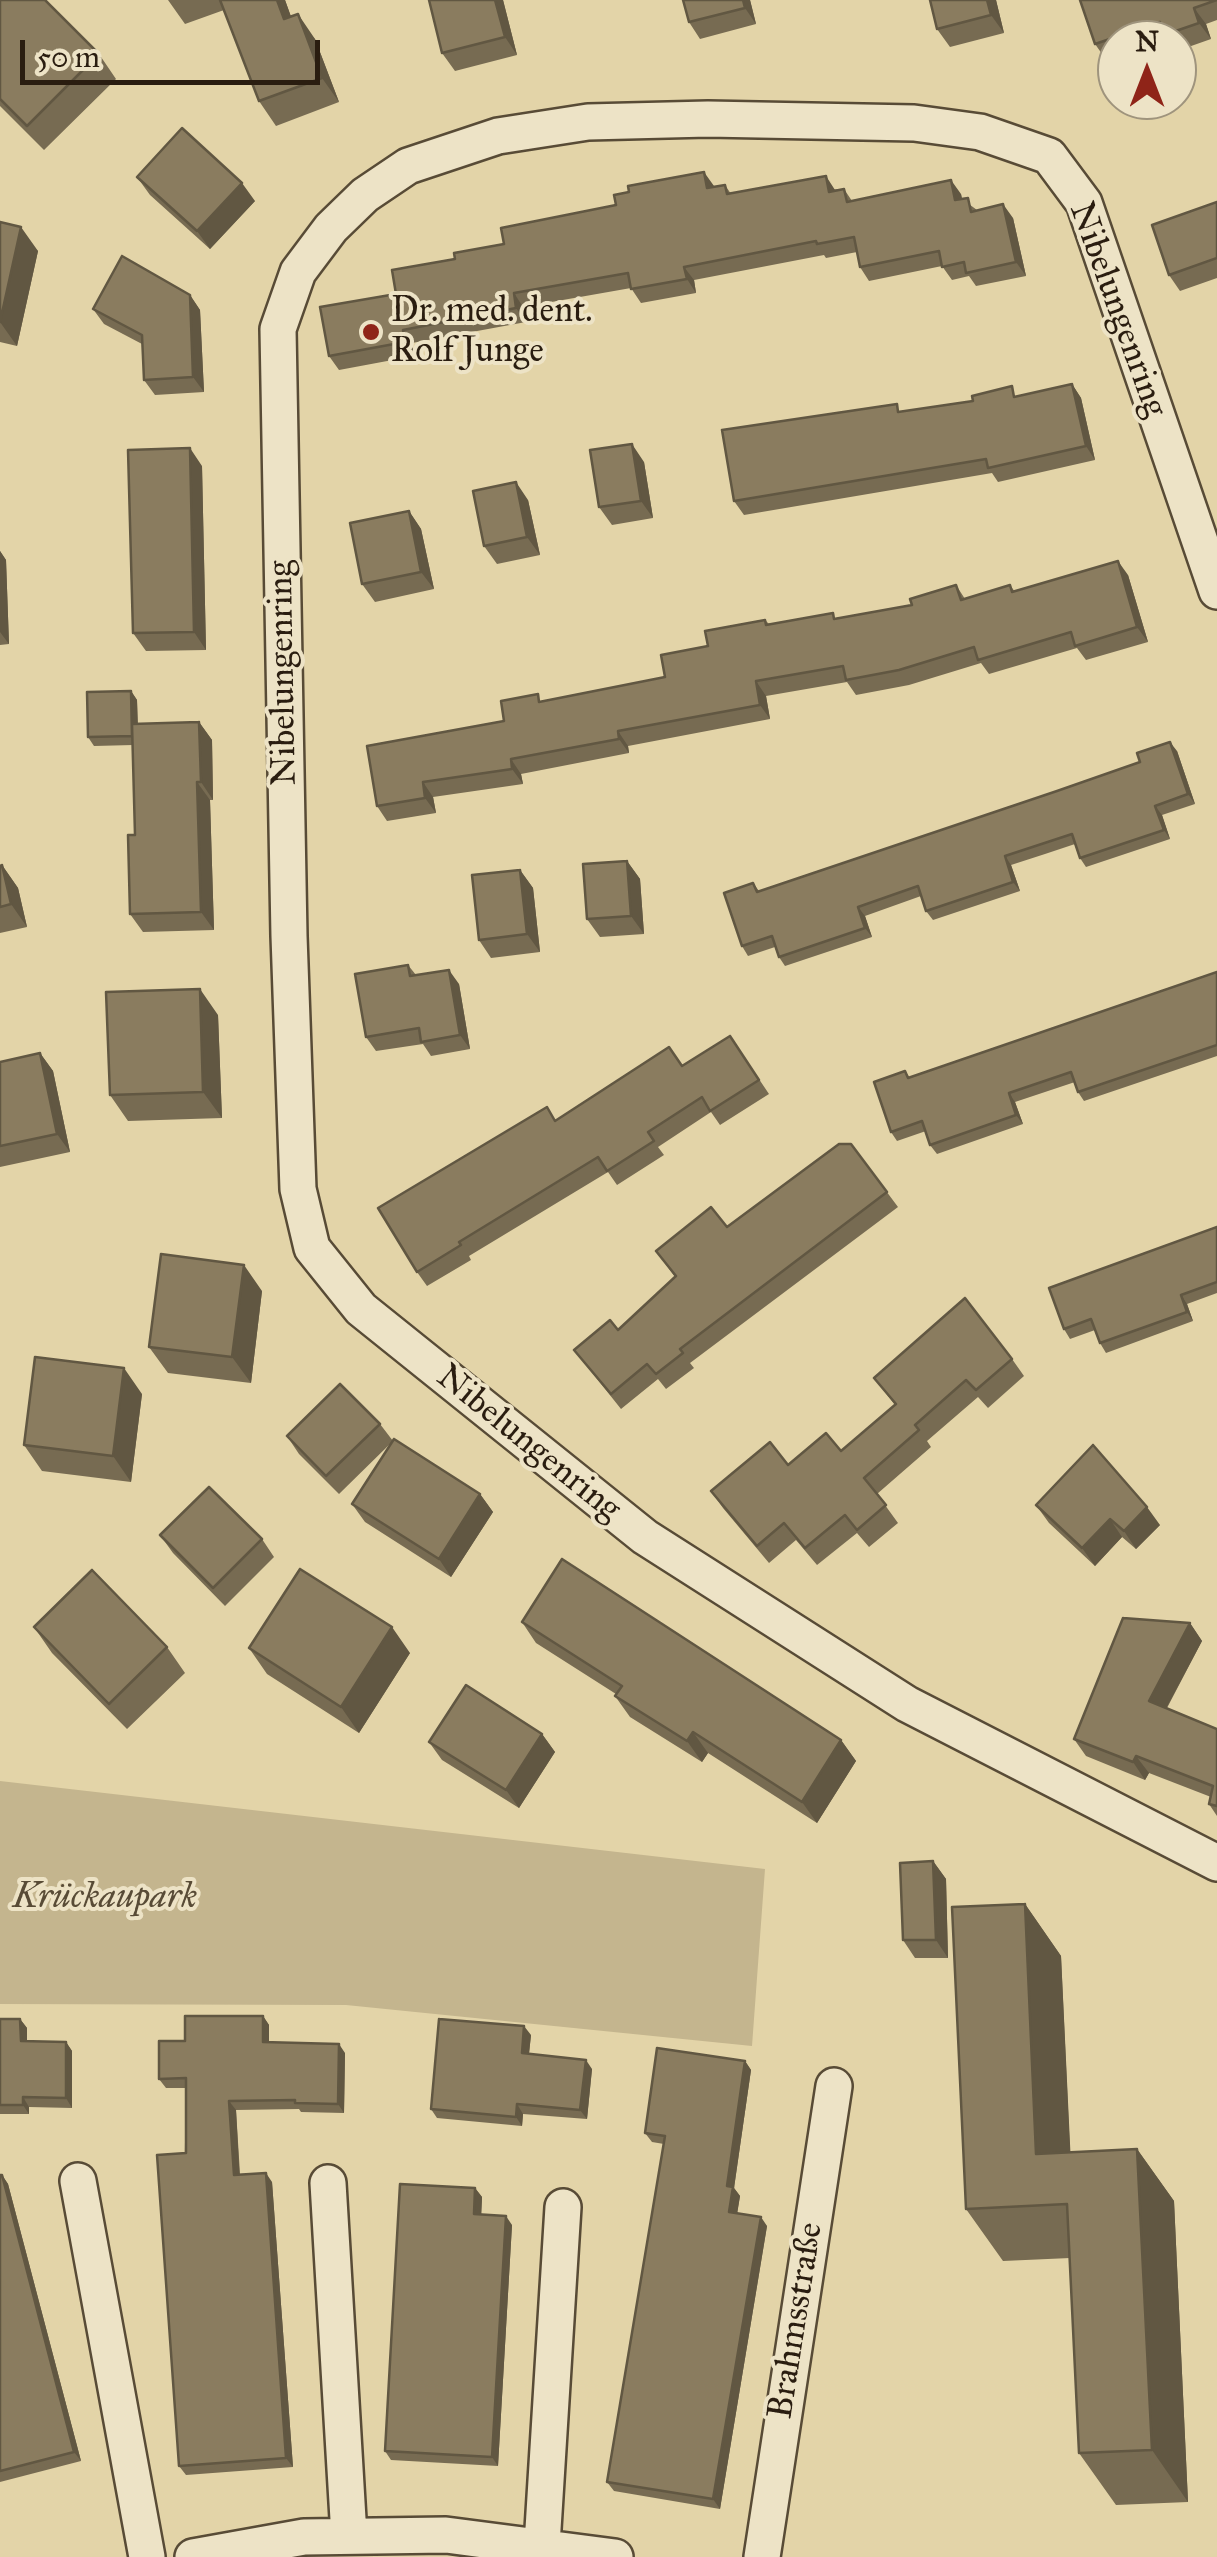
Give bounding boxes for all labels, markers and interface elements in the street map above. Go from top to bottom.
scale bar [25,20,325,82]
north arrow [1097,20,1197,120]
text: N [1135,24,1159,59]
text: 50 m [37,39,100,75]
street label: Nibelungenring [1059,197,1175,423]
place label: Dr. med. dent. Rolf Junge [391,291,593,373]
marker: Dr. med. dent. Rolf Junge [360,321,382,343]
street label: Nibelungenring [261,560,307,786]
street label: Nibelungenring [427,1357,629,1531]
park label: Krückaupark [13,1877,197,1919]
street label: Brahmsstraße [761,2220,833,2422]

